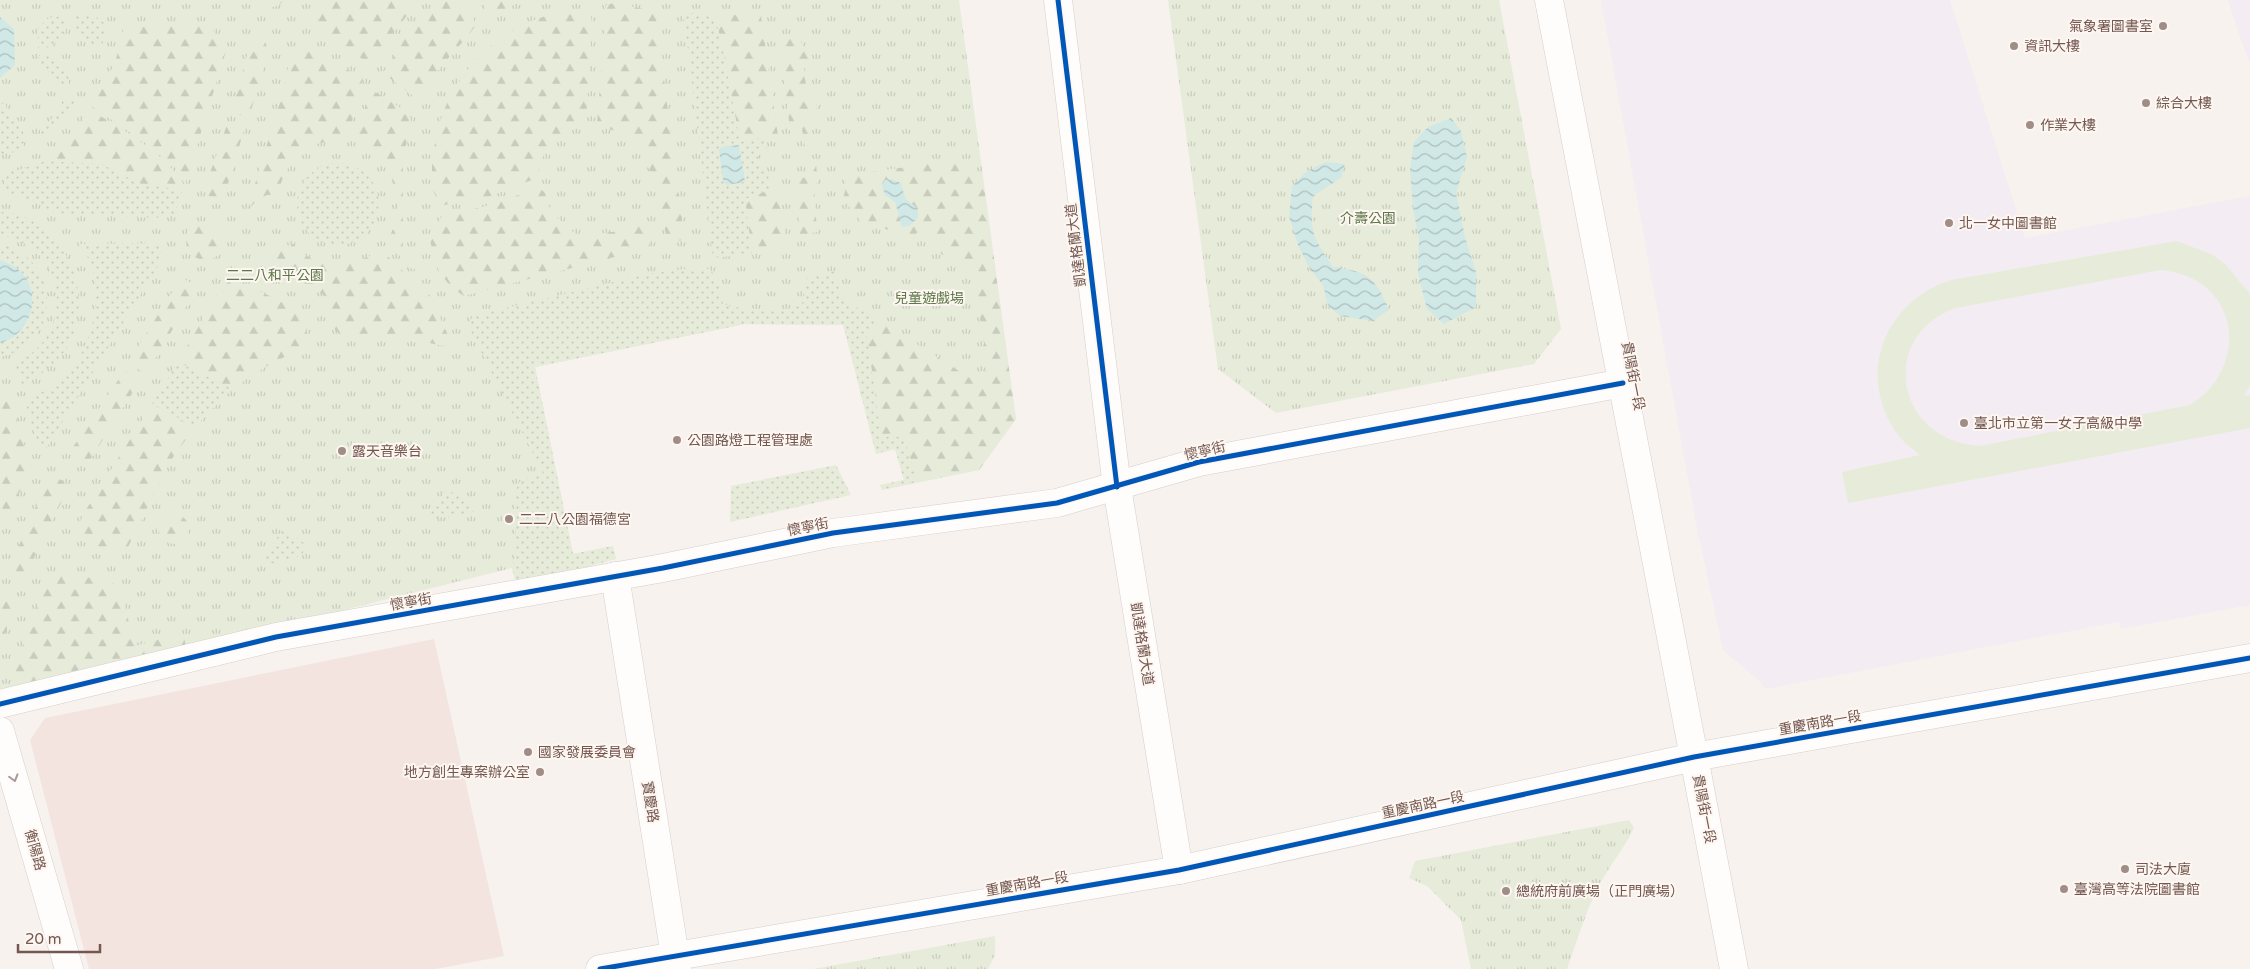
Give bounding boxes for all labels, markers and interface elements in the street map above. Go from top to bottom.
place label: 氣象署圖書室 [2069,18,2153,35]
marker: 氣象署圖書室 [2157,20,2169,32]
place label: 資訊大樓 [2024,38,2080,55]
marker: 資訊大樓 [2008,40,2020,52]
place label: 綜合大樓 [2156,95,2212,112]
marker: 綜合大樓 [2140,97,2152,109]
place label: 作業大樓 [2040,117,2096,134]
marker: 作業大樓 [2024,119,2036,131]
street label: 凱達格蘭大道 [1062,202,1090,288]
park label: 介壽公園 [1340,210,1396,227]
place label: 北一女中圖書館 [1959,215,2057,232]
marker: 北一女中圖書館 [1943,217,1955,229]
park label: 二二八和平公園 [226,267,324,284]
park label: 兒童遊戲場 [894,290,964,307]
street label: 貴陽街一段 [1618,340,1648,412]
place label: 臺北市立第一女子高級中學 [1974,415,2142,432]
marker: 臺北市立第一女子高級中學 [1958,417,1970,429]
place label: 公園路燈工程管理處 [687,432,813,449]
marker: 公園路燈工程管理處 [671,434,683,446]
street label: 懷寧街 [1183,438,1227,464]
place label: 露天音樂台 [352,443,422,460]
marker: 露天音樂台 [336,445,348,457]
place label: 二二八公園福德宮 [519,511,631,528]
marker: 二二八公園福德宮 [503,513,515,525]
street label: 懷寧街 [786,515,830,539]
street label: 懷寧街 [389,590,433,614]
street label: 凱達格蘭大道 [1127,601,1157,687]
street label: 重慶南路一段 [1777,707,1863,739]
place label: 國家發展委員會 [538,744,636,761]
marker: 國家發展委員會 [522,746,534,758]
place label: 地方創生專案辦公室 [404,764,530,781]
marker: 地方創生專案辦公室 [534,766,546,778]
one-way arrow [8,773,18,781]
street label: 貴陽街一段 [1689,773,1719,845]
street label: 寶慶路 [638,780,662,824]
street label: 重慶南路一段 [1380,788,1466,822]
street label: 衡陽路 [21,827,49,873]
place label: 司法大廈 [2135,861,2191,878]
marker: 司法大廈 [2119,863,2131,875]
street label: 重慶南路一段 [984,868,1070,900]
place label: 臺灣高等法院圖書館 [2074,881,2200,898]
place label: 總統府前廣場（正門廣場） [1516,883,1684,900]
marker: 臺灣高等法院圖書館 [2058,883,2070,895]
marker: 總統府前廣場（正門廣場） [1500,885,1512,897]
scale bar [18,922,100,954]
text: 20 m [25,930,62,948]

